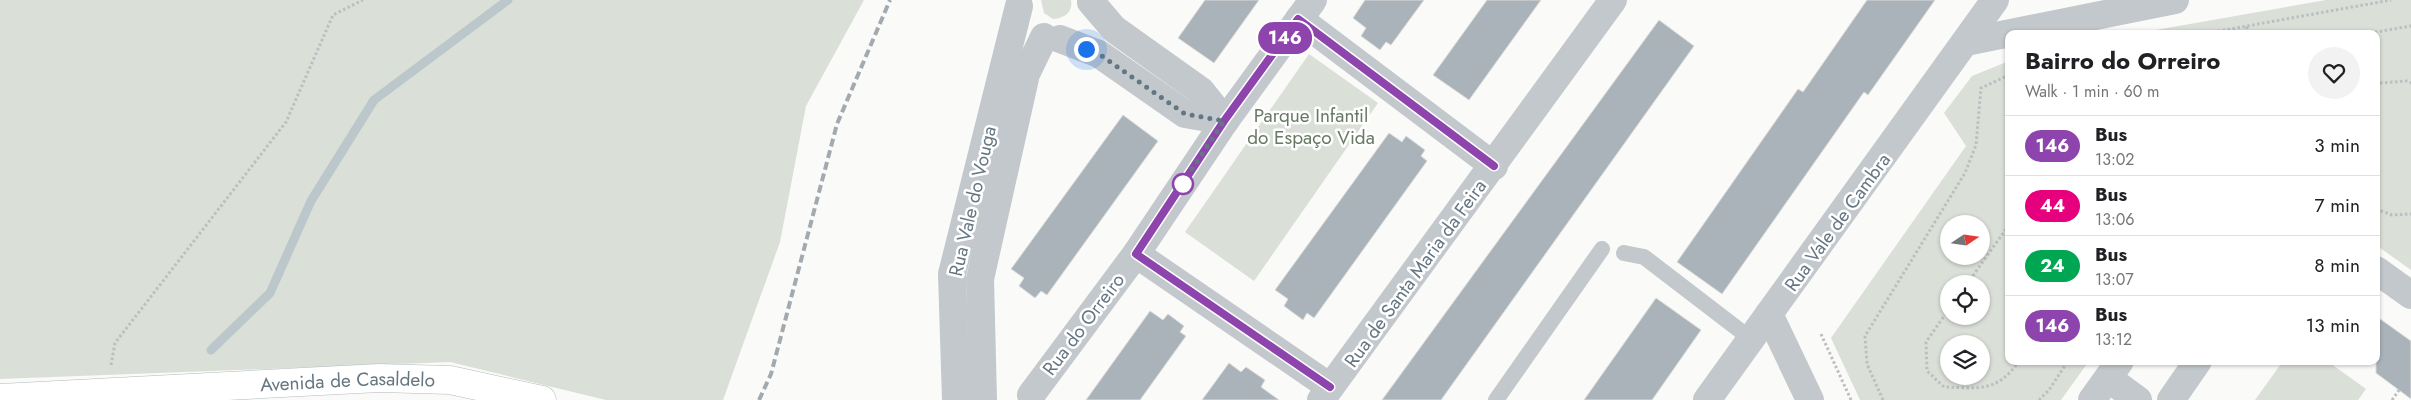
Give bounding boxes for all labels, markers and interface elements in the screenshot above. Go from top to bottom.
line badge: 146 [1256,22,1314,54]
text: 146 [1268,25,1302,51]
your location [1074,37,1099,62]
text: Bairro do Orreiro [2025,43,2221,78]
button: heart [2308,47,2360,99]
text: Walk · 1 min · 60 m [2025,80,2160,103]
park label: Parque Infantil do Espaço Vida [1247,102,1375,151]
text: Bus [2095,121,2127,148]
street label: Rua Vale do Vouga [942,123,1003,279]
text: 3 min [2314,132,2360,159]
text: 146 [2036,133,2069,159]
street label: Rua Vale de Cambra [1778,148,1897,297]
text: 13:02 [2095,148,2134,171]
unlabelled marker [1172,173,1194,195]
street label: Rua de Santa Maria da Feira [1338,174,1493,373]
text: Bus [2095,181,2127,208]
text: 7 min [2315,192,2360,219]
text: 44 [2040,193,2065,219]
text: 13:06 [2095,208,2135,231]
north arrow [1940,215,1990,265]
map controls [1940,215,1990,385]
text: Bus [2095,241,2127,268]
text: 8 min [2314,252,2360,279]
text: 24 [2040,253,2065,279]
street label: Rua do Orreiro [1036,268,1131,381]
text: 13:07 [2095,268,2134,291]
button: locate [1940,275,1990,325]
text: Bus [2095,301,2127,328]
text: 13 min [2306,312,2360,339]
text: 146 [2036,313,2069,339]
text: 13:12 [2095,328,2132,351]
button: layers [1940,335,1990,385]
street label: Avenida de Casaldelo [259,365,435,398]

